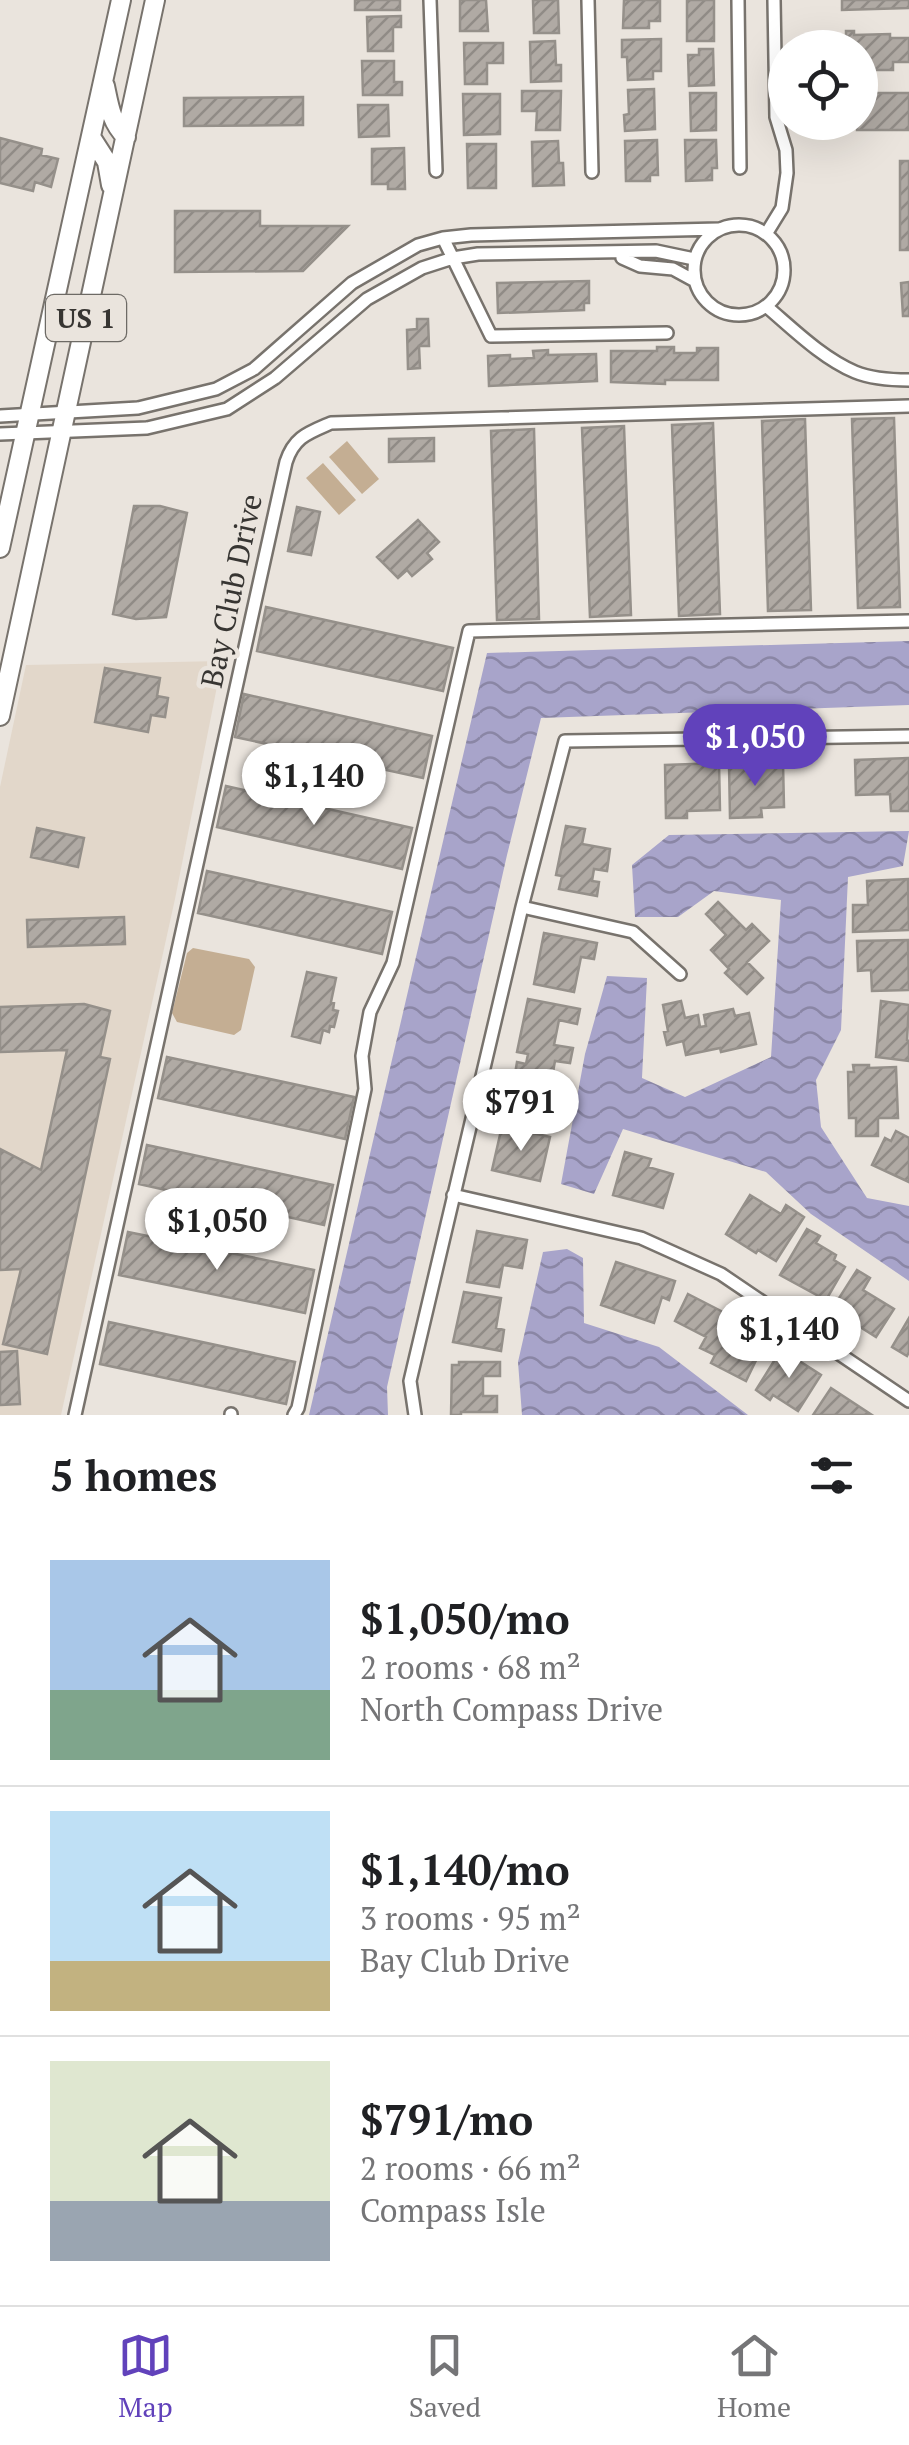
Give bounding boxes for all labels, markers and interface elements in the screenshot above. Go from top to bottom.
map controls [768,30,878,140]
button: locate [768,30,878,140]
road number: US 1 [46,295,126,341]
street label: Bay Club Drive [191,490,271,691]
pin: $1,050 [674,704,836,789]
text: $1,050 [705,715,805,757]
pin: $1,140 [233,743,395,828]
text: $1,140 [264,754,364,796]
pin: $791 [462,1069,580,1154]
text: $791 [485,1080,557,1122]
pin: $1,050 [136,1188,298,1273]
text: $1,050 [167,1199,267,1241]
pin: $1,140 [708,1296,870,1381]
text: $1,140 [739,1307,839,1349]
text: 5 homes [50,1447,217,1503]
icon: filters [804,1448,859,1503]
text: $1,050/mo [360,1590,570,1646]
icon: home [130,1600,250,1720]
text: 2 rooms · 68 m² [360,1646,581,1688]
text: North Compass Drive [360,1688,663,1730]
text: $1,140/mo [360,1841,570,1897]
icon: home [130,1851,250,1971]
text: 3 rooms · 95 m² [360,1897,581,1939]
text: Bay Club Drive [360,1939,570,1981]
text: $791/mo [360,2091,533,2147]
icon: home [130,2101,250,2221]
text: 2 rooms · 66 m² [360,2147,581,2189]
text: Compass Isle [360,2189,546,2231]
tab: Map [118,2328,173,2425]
tab: Saved [409,2328,481,2425]
tab: Home [717,2328,791,2425]

